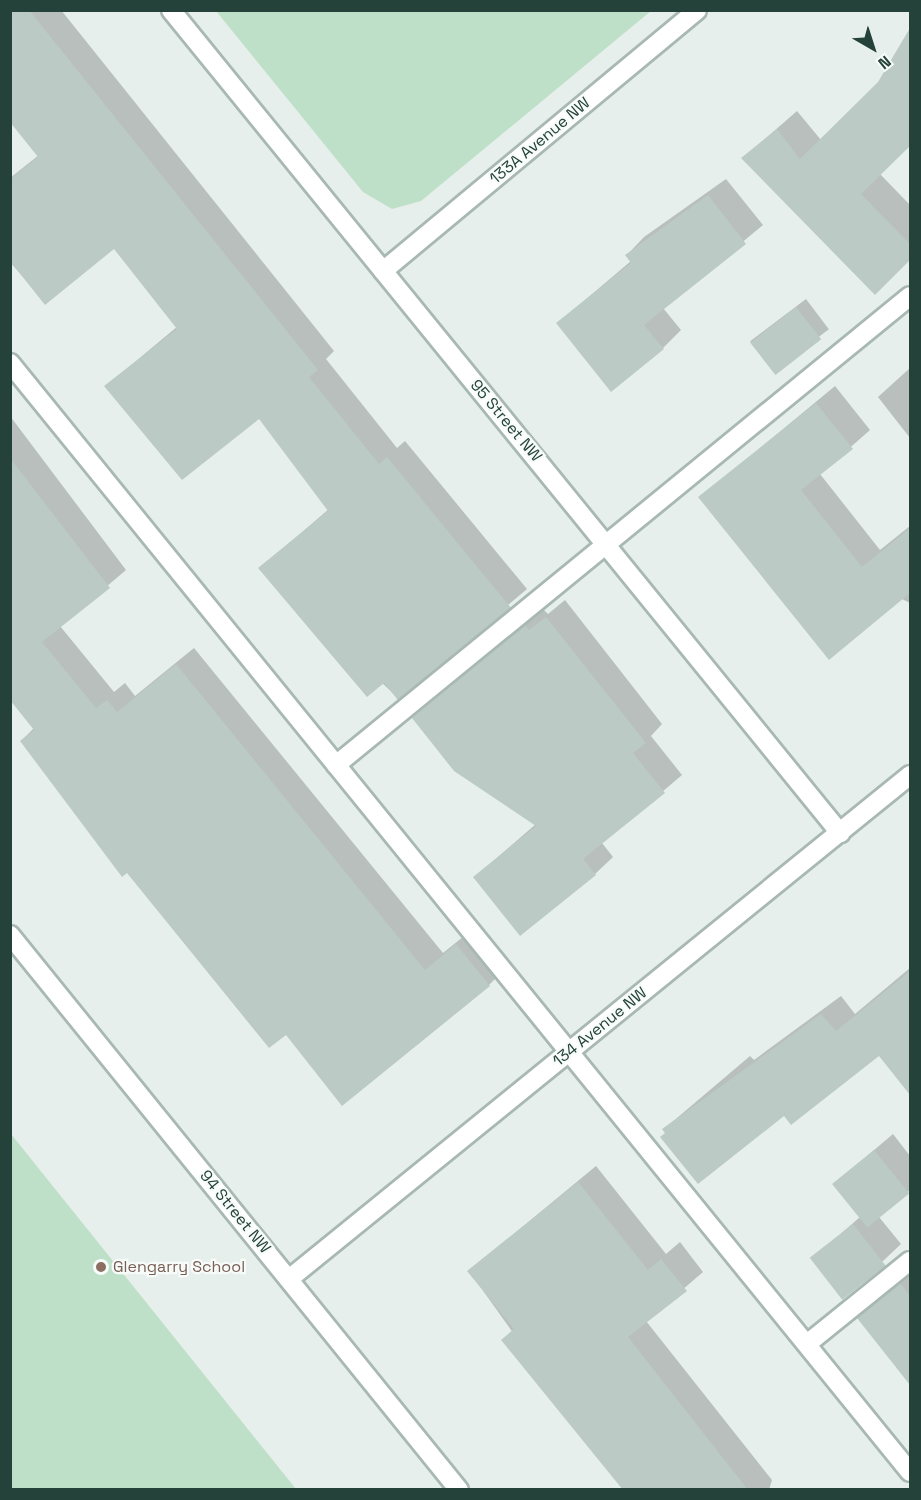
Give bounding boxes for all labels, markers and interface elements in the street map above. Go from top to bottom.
north arrow [843,18,903,78]
text: N [874,51,895,74]
street label: 133A Avenue NW [486,93,594,189]
street label: 95 Street NW [466,376,546,466]
street label: 134 Avenue NW [549,983,651,1071]
street label: 94 Street NW [196,1167,274,1257]
place label: Glengarry School [113,1257,245,1277]
marker: Glengarry School [94,1260,108,1274]

